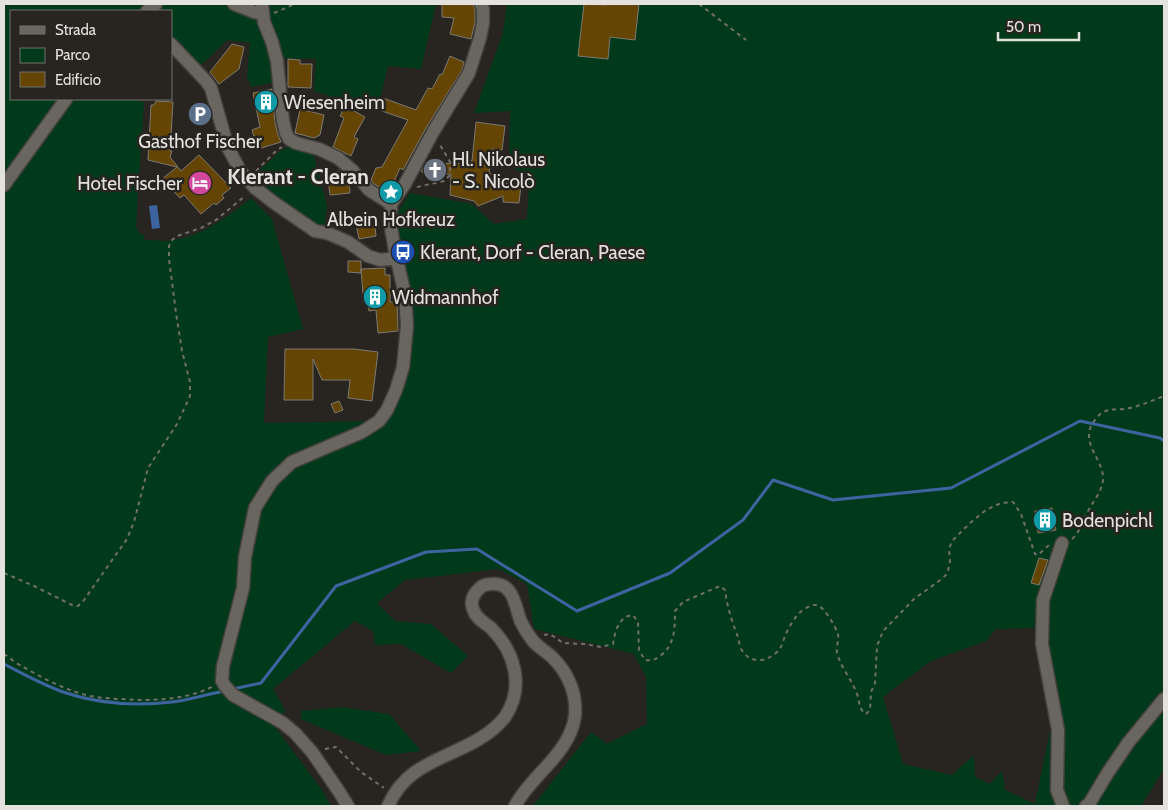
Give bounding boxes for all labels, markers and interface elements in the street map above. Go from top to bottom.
legend [10,10,172,100]
scale bar [998,10,1079,42]
text: 50 m [1006,18,1041,36]
text: Strada [55,21,97,39]
text: Parco [55,46,90,64]
text: Edificio [55,71,101,89]
building icon: Wiesenheim [253,89,279,115]
place label: Wiesenheim [284,91,385,114]
parking icon: Gasthof Fischer [187,101,213,127]
place label: Gasthof Fischer [138,130,262,153]
place label: Hl. Nikolaus - S. Nicolò [452,148,545,193]
church icon: Hl. Nikolaus - S. Nicolò [422,157,448,183]
district label: Klerant - Cleran [227,164,369,189]
hotel icon: Hotel Fischer [187,170,213,196]
place label: Hotel Fischer [77,172,182,195]
place icon: Albein Hofkreuz [378,179,404,205]
place label: Albein Hofkreuz [327,208,455,231]
bus stop icon: Klerant, Dorf - Cleran, Paese [390,239,416,265]
place label: Klerant, Dorf - Cleran, Paese [420,241,645,264]
building icon: Widmannhof [362,284,388,310]
place label: Widmannhof [392,286,499,309]
building icon: Bodenpichl [1032,507,1058,533]
place label: Bodenpichl [1062,509,1153,532]

